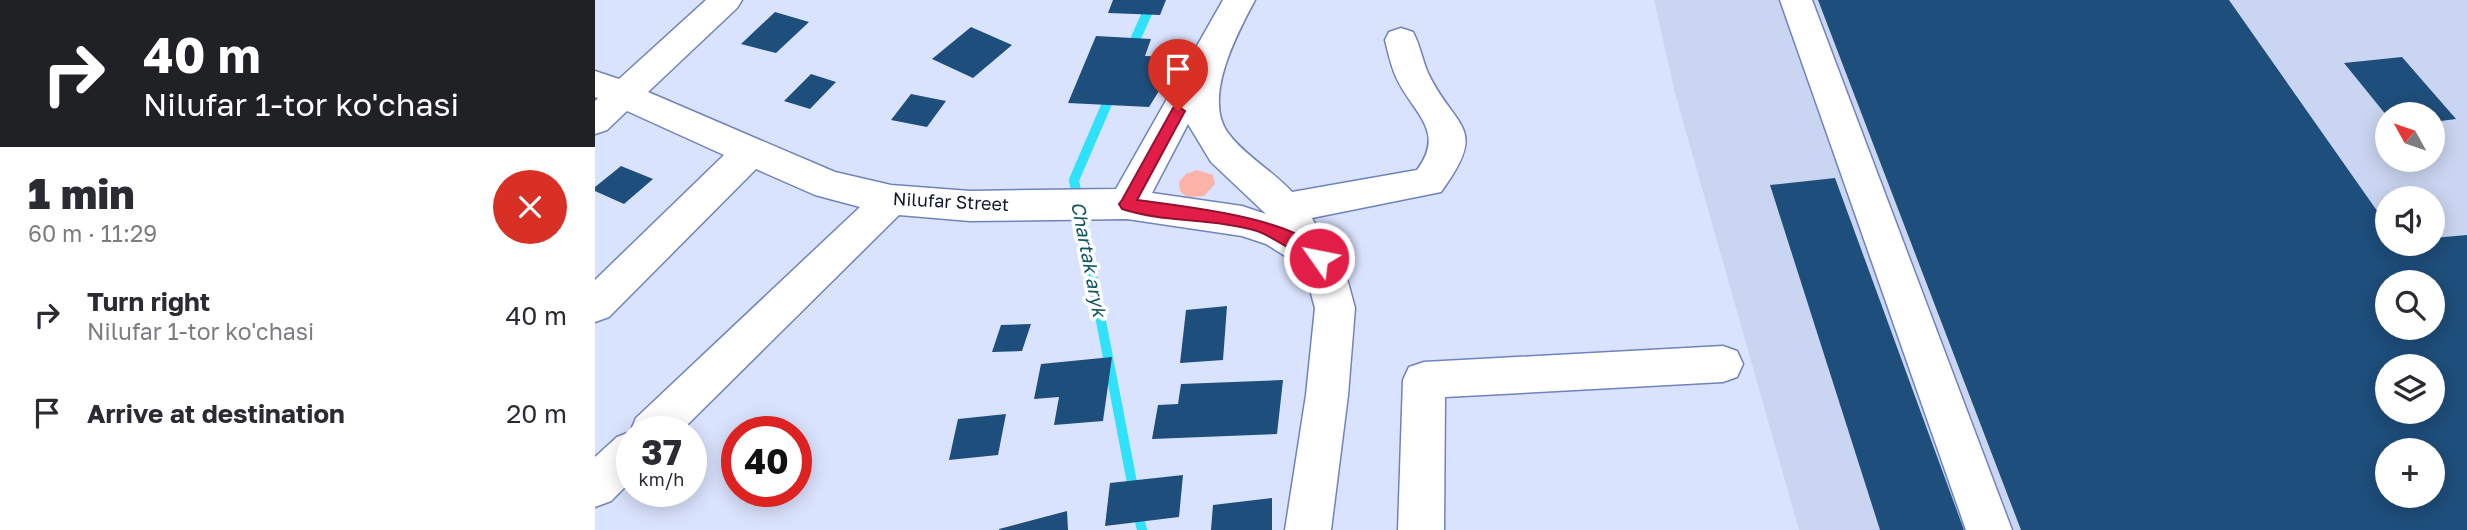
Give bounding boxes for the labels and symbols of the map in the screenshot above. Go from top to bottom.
pin [1148,39,1208,111]
north arrow [2375,102,2445,172]
street label: Nilufar Street [892,187,1010,215]
water label: Chartak aryk [1067,199,1112,321]
position arrow [1282,221,1356,295]
speed limit sign: 40 [721,416,812,507]

